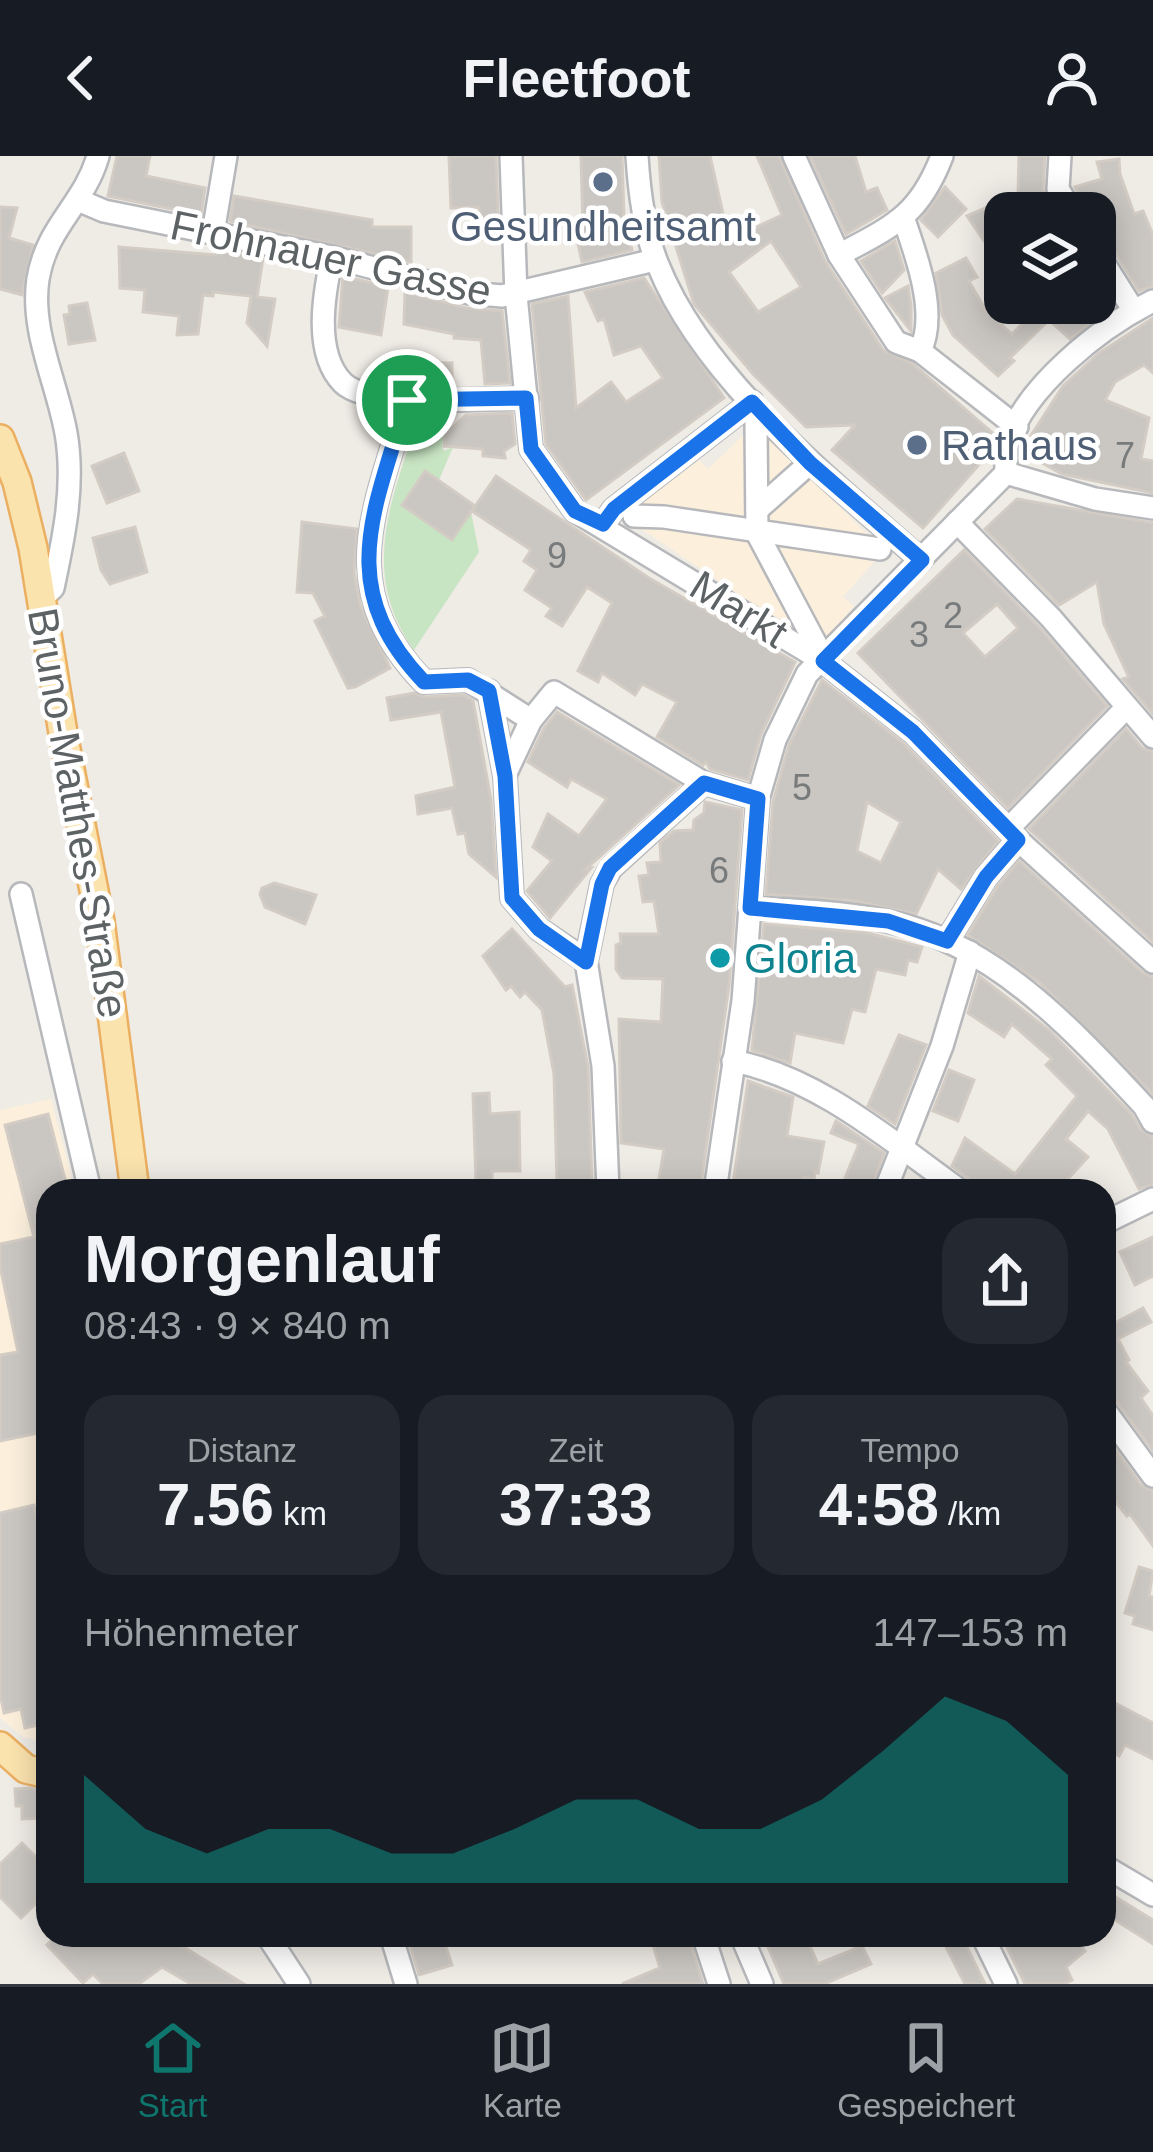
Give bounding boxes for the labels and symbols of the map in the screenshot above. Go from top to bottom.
marker: Gesundheitsamt [590,169,616,195]
street label: Frohnauer Gasse [166,201,496,315]
place label: Gesundheitsamt [450,203,756,250]
pin [356,349,458,451]
place label: Rathaus [941,422,1097,469]
marker: Rathaus [904,432,930,458]
house number: 7 [1115,435,1135,476]
house number: 9 [547,535,567,576]
street label: Markt [682,561,796,657]
house number: 2 [943,595,963,636]
street label: Bruno-Matthes-Straße [19,604,137,1022]
house number: 3 [909,614,929,655]
house number: 5 [792,767,812,808]
house number: 6 [709,850,729,891]
place label: Gloria [744,935,857,982]
marker: Gloria [707,945,733,971]

